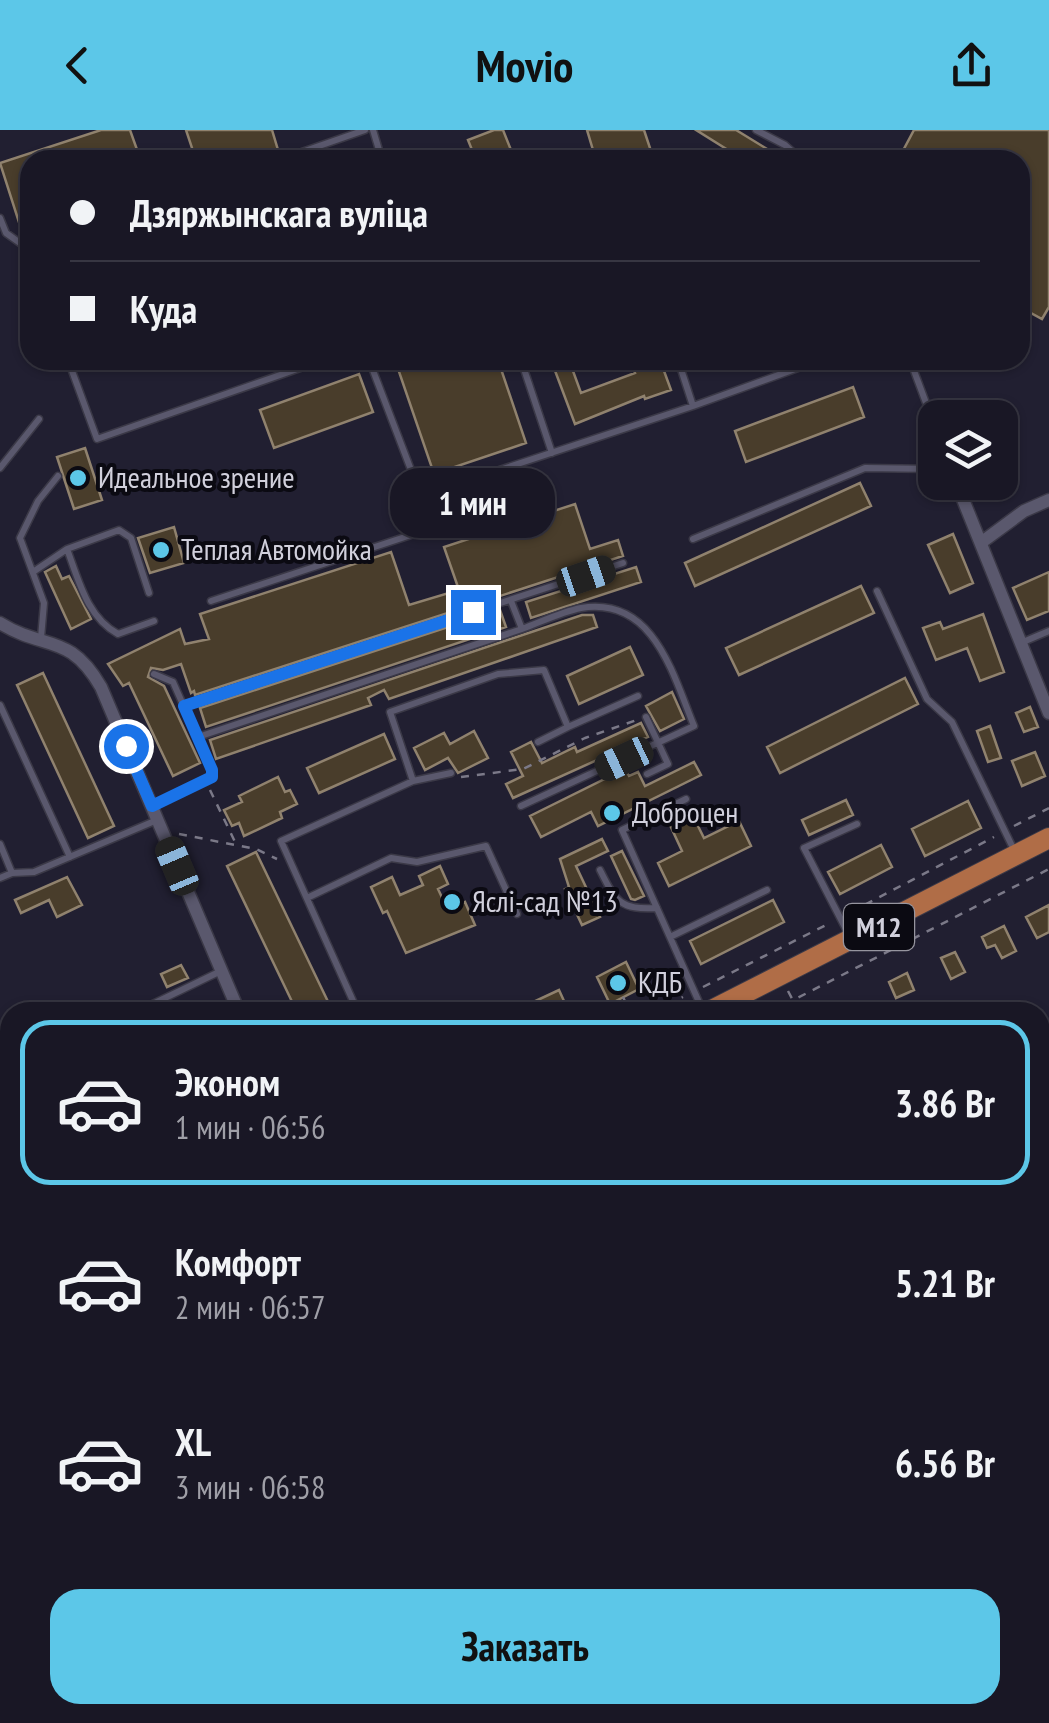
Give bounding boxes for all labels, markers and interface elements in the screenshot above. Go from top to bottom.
text: Movio [476,36,573,94]
icon: back [50,38,105,93]
icon: share [944,38,999,93]
text: Дзяржынскага вуліца [130,188,428,237]
text: Куда [130,284,197,333]
map controls [918,400,1018,500]
button: layers [918,400,1018,500]
place label: Идеальное зрение [98,457,295,496]
marker: Идеальное зрение [67,467,89,489]
callout: 1 мин [390,467,556,537]
text: 1 мин [438,482,507,524]
place label: Теплая Автомойка [181,529,372,568]
marker: Теплая Автомойка [150,539,172,561]
car [553,552,619,600]
route end [451,590,496,635]
route start [104,724,149,769]
car [590,733,658,785]
place label: Доброцен [632,792,738,831]
marker: Доброцен [601,802,623,824]
car [151,833,203,899]
place label: Яслі-сад №13 [472,881,618,920]
marker: Яслі-сад №13 [441,891,463,913]
road number: М12 [844,904,914,950]
place label: КДБ [638,962,682,1001]
marker: КДБ [607,972,629,994]
text: Эконом [175,1057,280,1106]
icon: car [55,1058,145,1148]
text: 3.86 Br [895,1078,995,1127]
text: 1 мин · 06:56 [175,1106,325,1148]
text: Комфорт [175,1237,301,1286]
icon: car [55,1238,145,1328]
text: 5.21 Br [895,1258,995,1307]
text: 2 мин · 06:57 [175,1286,325,1328]
text: XL [175,1417,211,1466]
icon: car [55,1418,145,1508]
text: 6.56 Br [895,1438,995,1487]
text: 3 мин · 06:58 [175,1466,325,1508]
button: Заказать [50,1589,1000,1704]

